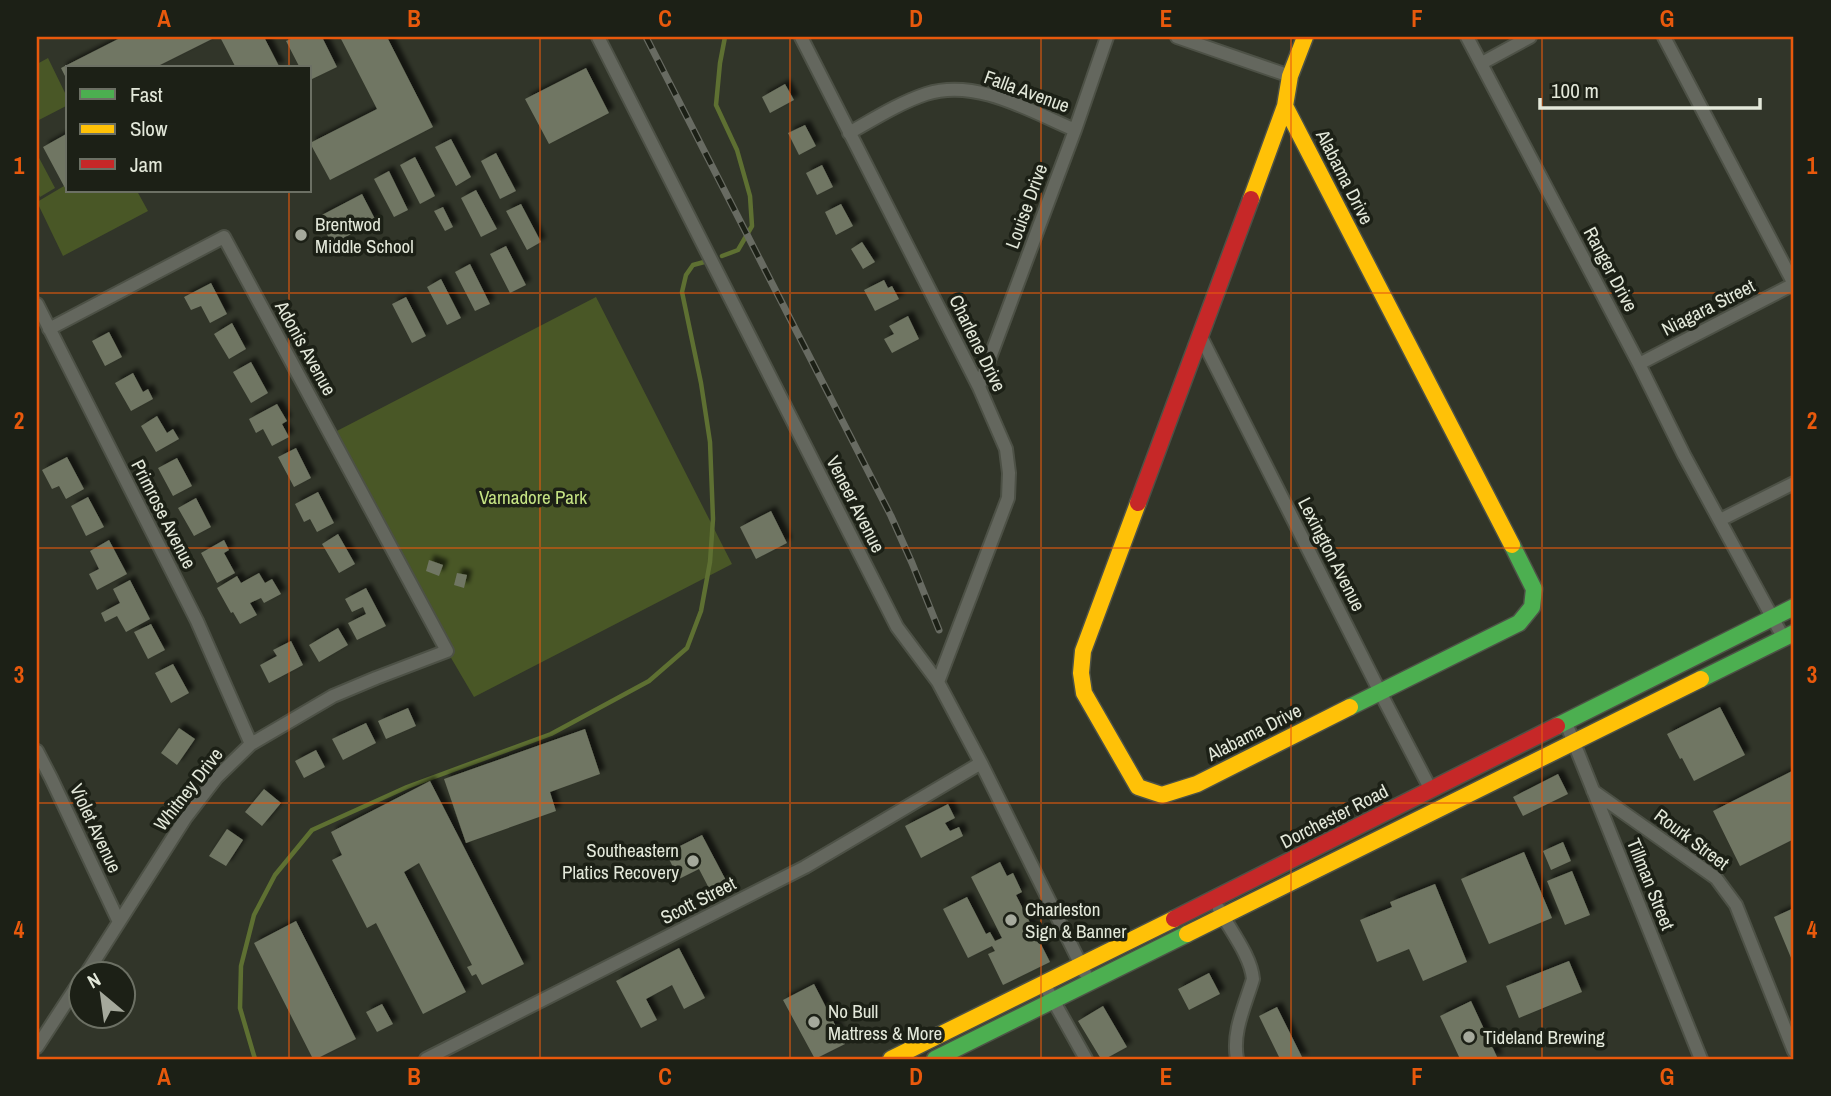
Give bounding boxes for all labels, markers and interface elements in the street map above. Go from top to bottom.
text: A [157,3,171,34]
text: B [407,3,421,34]
text: C [658,3,672,34]
text: D [909,3,923,34]
text: E [1160,3,1172,34]
text: F [1411,3,1423,34]
text: G [1660,3,1674,34]
street label: Falla Avenue [981,64,1073,118]
legend [66,66,312,192]
scale bar [1540,66,1761,110]
text: 100 m [1551,76,1599,105]
text: Fast [130,80,163,109]
text: Slow [130,114,168,143]
street label: Alabama Drive [1310,124,1380,229]
text: 1 [14,150,25,181]
text: Jam [130,150,163,179]
text: 1 [1807,150,1818,181]
street label: Louise Drive [999,160,1053,252]
place label: Brentwod Middle School [315,211,414,259]
street label: Ranger Drive [1578,222,1644,316]
marker: Brentwod Middle School [293,227,309,243]
street label: Niagara Street [1657,272,1760,342]
street label: Charlene Drive [943,290,1013,396]
street label: Adonis Avenue [269,295,343,400]
text: 2 [14,405,24,436]
text: 2 [1807,405,1817,436]
street label: Veneer Avenue [820,451,892,557]
street label: Primrose Avenue [125,455,203,573]
park label: Varnadore Park [479,484,587,510]
street label: Lexington Avenue [1292,493,1372,615]
text: 3 [14,659,24,690]
text: 3 [1807,659,1817,690]
street label: Alabama Drive [1201,697,1306,767]
street label: Whitney Drive [147,742,229,836]
street label: Dorchester Road [1276,778,1392,854]
street label: Violet Avenue [64,779,128,877]
street label: Rourk Street [1649,802,1735,876]
street label: Tillman Street [1621,834,1681,934]
place label: Southeastern Platics Recovery [562,837,679,885]
marker: Southeastern Platics Recovery [685,853,701,869]
street label: Scott Street [656,870,741,930]
place label: Charleston Sign & Banner [1025,896,1127,944]
marker: Charleston Sign & Banner [1003,912,1019,928]
text: 4 [14,914,25,945]
text: 4 [1807,914,1818,945]
north arrow [66,960,136,1030]
text: N [83,966,105,994]
place label: No Bull Mattress & More [828,998,942,1046]
marker: No Bull Mattress & More [806,1014,822,1030]
place label: Tideland Brewing [1483,1024,1605,1050]
marker: Tideland Brewing [1461,1029,1477,1045]
text: A [157,1061,171,1092]
text: B [407,1061,421,1092]
text: C [658,1061,672,1092]
text: D [909,1061,923,1092]
text: E [1160,1061,1172,1092]
text: F [1411,1061,1423,1092]
text: G [1660,1061,1674,1092]

